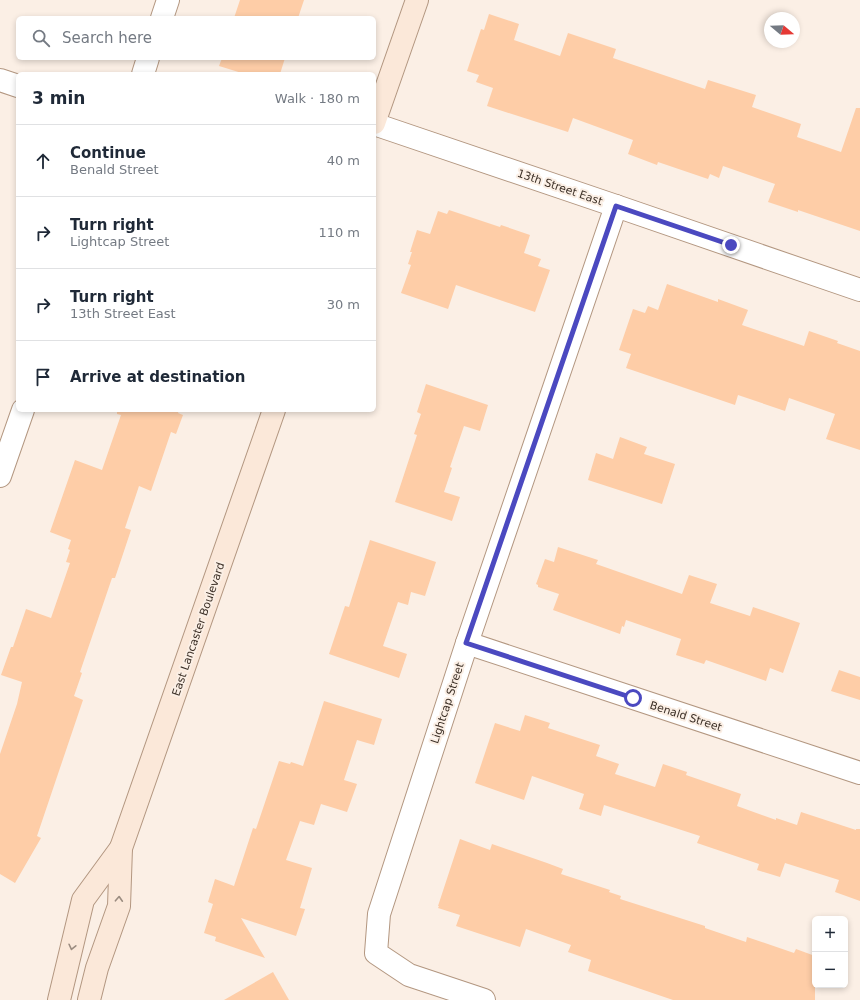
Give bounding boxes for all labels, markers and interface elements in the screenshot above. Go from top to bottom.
north arrow [764,12,800,48]
search box [16,16,376,60]
icon: search [30,27,52,49]
text: Search here [62,29,152,47]
text: 3 min [32,88,85,108]
text: Walk · 180 m [275,91,360,106]
text: Continue [70,144,146,162]
icon: ahead [32,150,54,172]
text: 40 m [327,153,360,168]
text: Benald Street [70,162,159,177]
street label: 13th Street East [515,167,605,208]
text: Turn right [70,216,154,234]
icon: right [32,222,54,244]
text: 110 m [318,225,360,240]
text: Lightcap Street [70,234,169,249]
route end [722,236,740,254]
text: Turn right [70,288,154,306]
icon: right [32,294,54,316]
text: 30 m [327,297,360,312]
text: 13th Street East [70,306,176,321]
icon: arrive [32,366,54,388]
text: Arrive at destination [70,368,245,386]
street label: East Lancaster Boulevard [169,561,227,698]
street label: Lightcap Street [428,660,467,745]
route start [624,689,642,707]
street label: Benald Street [648,699,724,734]
one-way arrow [115,896,123,902]
map controls [812,916,848,988]
button: + [812,916,848,952]
one-way arrow [68,944,76,950]
button: − [812,952,848,988]

